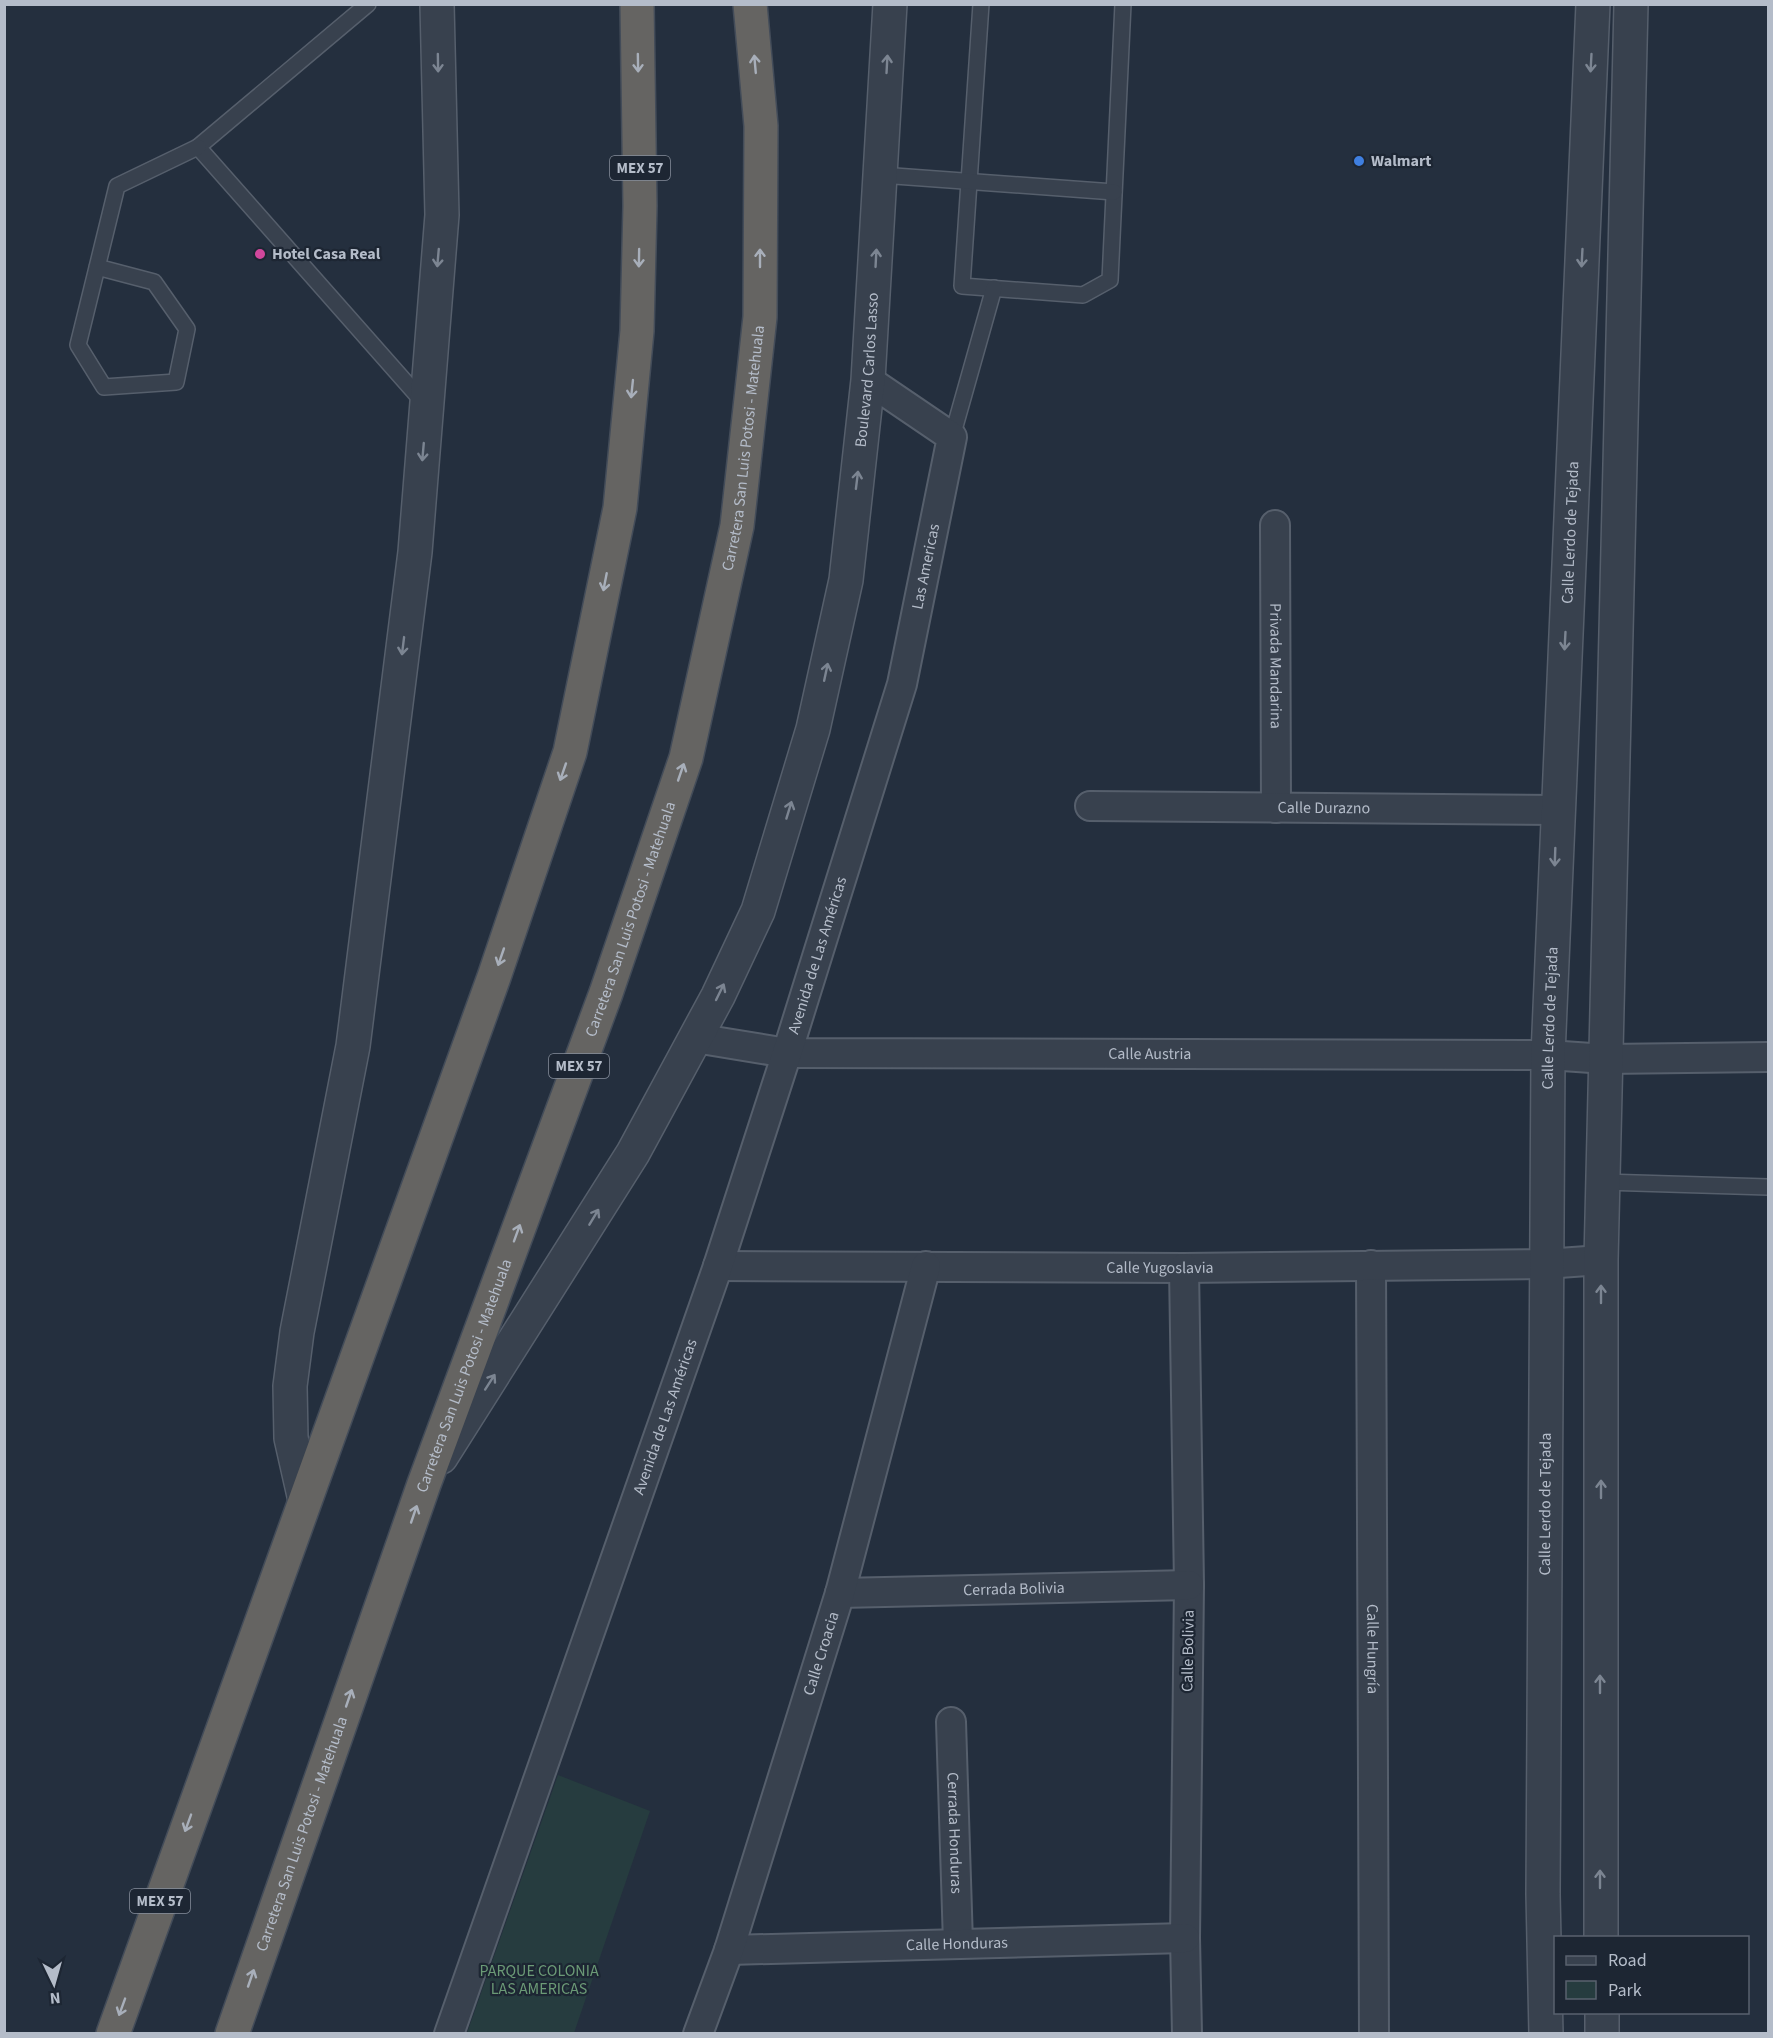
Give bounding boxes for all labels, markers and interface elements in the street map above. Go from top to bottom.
one-way arrow [432,52,444,72]
one-way arrow [632,52,644,72]
one-way arrow [1585,52,1596,72]
one-way arrow [750,54,761,74]
one-way arrow [882,54,893,74]
place label: Walmart [1371,150,1431,172]
marker: Walmart [1352,154,1366,168]
road number: MEX 57 [610,156,670,180]
place label: Hotel Casa Real [272,243,381,265]
marker: Hotel Casa Real [253,247,267,261]
one-way arrow [432,247,443,267]
one-way arrow [633,247,645,267]
one-way arrow [1576,247,1587,267]
one-way arrow [754,249,766,269]
one-way arrow [870,249,881,269]
street label: Boulevard Carlos Lasso [850,292,884,448]
street label: Carretera San Luis Potosi - Matehuala [716,324,770,573]
one-way arrow [626,379,637,398]
one-way arrow [417,442,428,462]
street label: Calle Lerdo de Tejada [1556,461,1584,604]
one-way arrow [852,470,863,490]
street label: Las Americas [906,521,945,611]
one-way arrow [599,572,610,591]
street label: Privada Mandarina [1264,603,1287,729]
one-way arrow [1559,631,1570,651]
one-way arrow [397,636,408,656]
one-way arrow [821,663,832,682]
one-way arrow [557,762,568,781]
one-way arrow [676,763,687,782]
street label: Calle Durazno [1278,797,1370,819]
street label: Carretera San Luis Potosi - Matehuala [580,799,681,1040]
one-way arrow [784,801,795,820]
one-way arrow [1550,847,1561,867]
street label: Avenida de Las Américas [783,873,852,1037]
street label: Calle Lerdo de Tejada [1537,946,1564,1089]
one-way arrow [494,947,505,966]
one-way arrow [714,983,726,1001]
street label: Calle Austria [1108,1043,1191,1065]
road number: MEX 57 [549,1054,609,1078]
one-way arrow [588,1209,600,1226]
one-way arrow [513,1224,524,1243]
street label: Carretera San Luis Potosi - Matehuala [411,1256,517,1496]
street label: Calle Yugoslavia [1106,1257,1214,1279]
one-way arrow [1595,1285,1607,1305]
street label: Avenida de Las Américas [628,1335,703,1498]
one-way arrow [484,1374,496,1391]
street label: Calle Lerdo de Tejada [1534,1433,1557,1575]
one-way arrow [1595,1480,1607,1500]
one-way arrow [409,1505,420,1524]
street label: Cerrada Bolivia [963,1577,1065,1601]
street label: Calle Hungría [1361,1604,1384,1694]
street label: Calle Croacia [798,1609,845,1698]
street label: Calle Bolivia [1176,1610,1200,1692]
one-way arrow [1594,1675,1606,1695]
one-way arrow [345,1689,356,1708]
street label: Carretera San Luis Potosi - Matehuala [251,1713,353,1954]
street label: Cerrada Honduras [942,1772,967,1894]
one-way arrow [182,1813,193,1832]
one-way arrow [1594,1870,1606,1890]
road number: MEX 57 [130,1889,190,1913]
street label: Calle Honduras [906,1932,1008,1956]
legend [1554,1936,1749,2014]
text: Road [1608,1948,1647,1973]
north arrow [24,1954,84,2014]
park label: PARQUE COLONIA LAS AMERICAS [479,1960,599,2000]
one-way arrow [247,1969,258,1988]
text: Park [1608,1978,1642,2003]
text: N [49,1987,61,2009]
one-way arrow [116,1997,127,2015]

